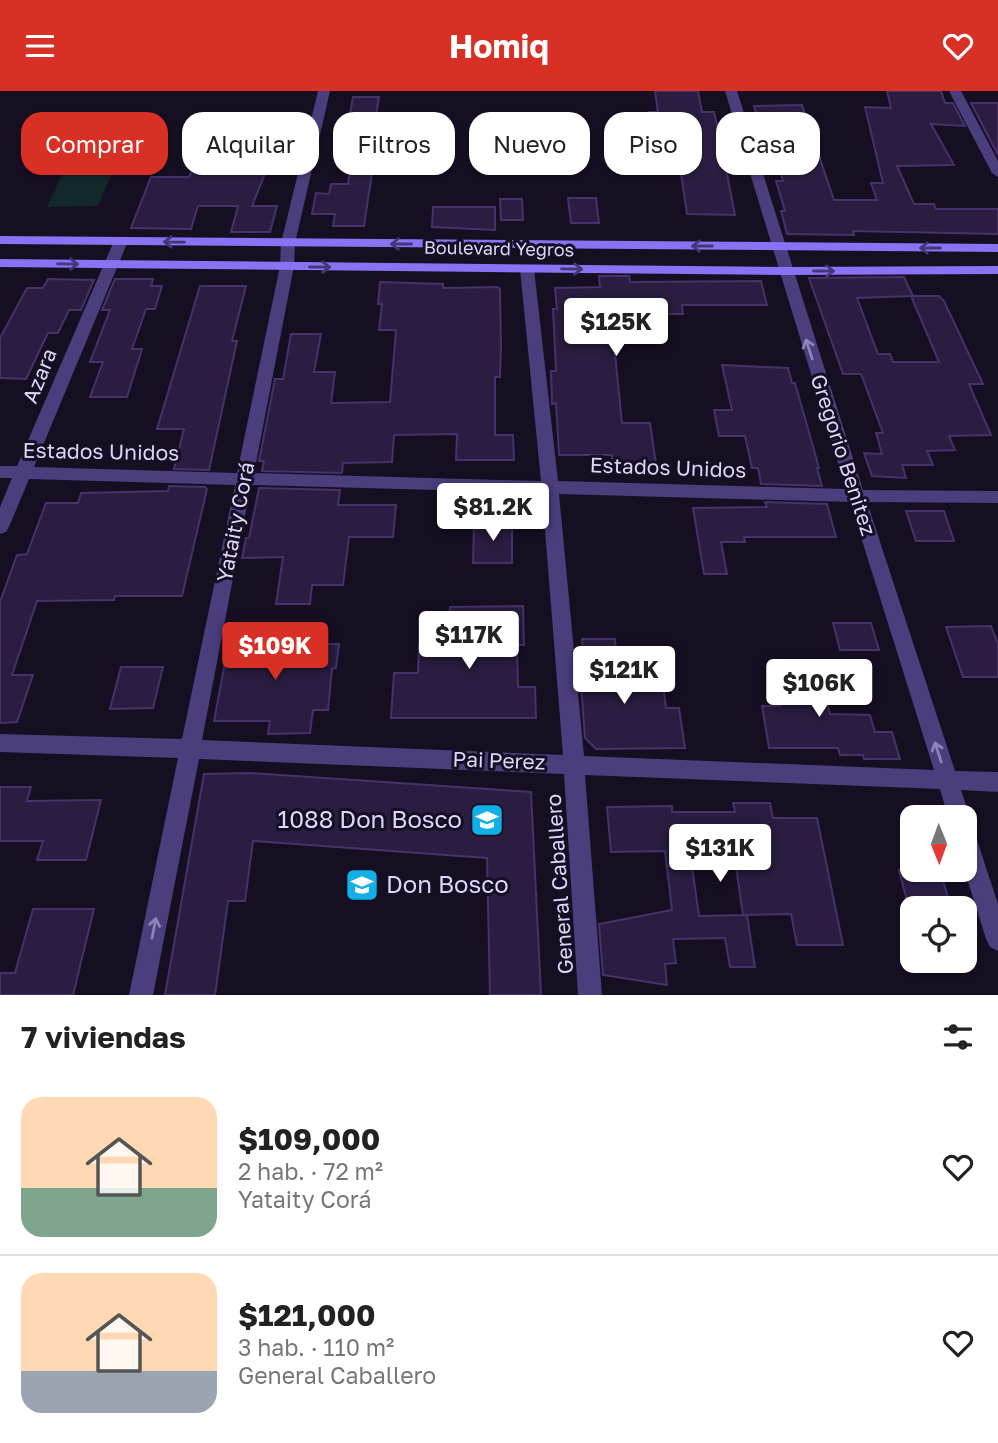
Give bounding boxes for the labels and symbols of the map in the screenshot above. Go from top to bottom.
one-way arrow [163,235,186,249]
street label: Boulevard Yegros [424,236,574,260]
one-way arrow [390,237,413,251]
one-way arrow [691,239,714,253]
one-way arrow [919,241,942,255]
one-way arrow [56,257,79,271]
one-way arrow [308,260,331,273]
one-way arrow [560,262,583,276]
one-way arrow [812,264,835,278]
pin: $125K [567,299,665,358]
one-way arrow [802,338,815,360]
street label: Azara [16,344,62,407]
street label: Gregorio Benitez [806,371,882,539]
street label: Estados Unidos [22,437,180,465]
street label: Estados Unidos [589,451,747,483]
street label: Yataity Corá [211,460,259,584]
pin: $81.2K [436,483,550,543]
pin: $117K [420,611,518,671]
pin: $109K [226,623,324,682]
pin: $121K [575,647,673,706]
pin: $106K [770,659,868,719]
one-way arrow [931,742,944,764]
street label: Pai Perez [452,745,546,775]
street label: General Caballero [540,793,578,975]
school or university icon: 1088 Don Bosco [468,801,506,839]
place label: 1088 Don Bosco [278,804,462,833]
north arrow [900,805,976,882]
pin: $131K [671,825,769,884]
school or university icon: Don Bosco [343,866,381,904]
place label: Don Bosco [386,869,509,898]
one-way arrow [148,917,162,940]

